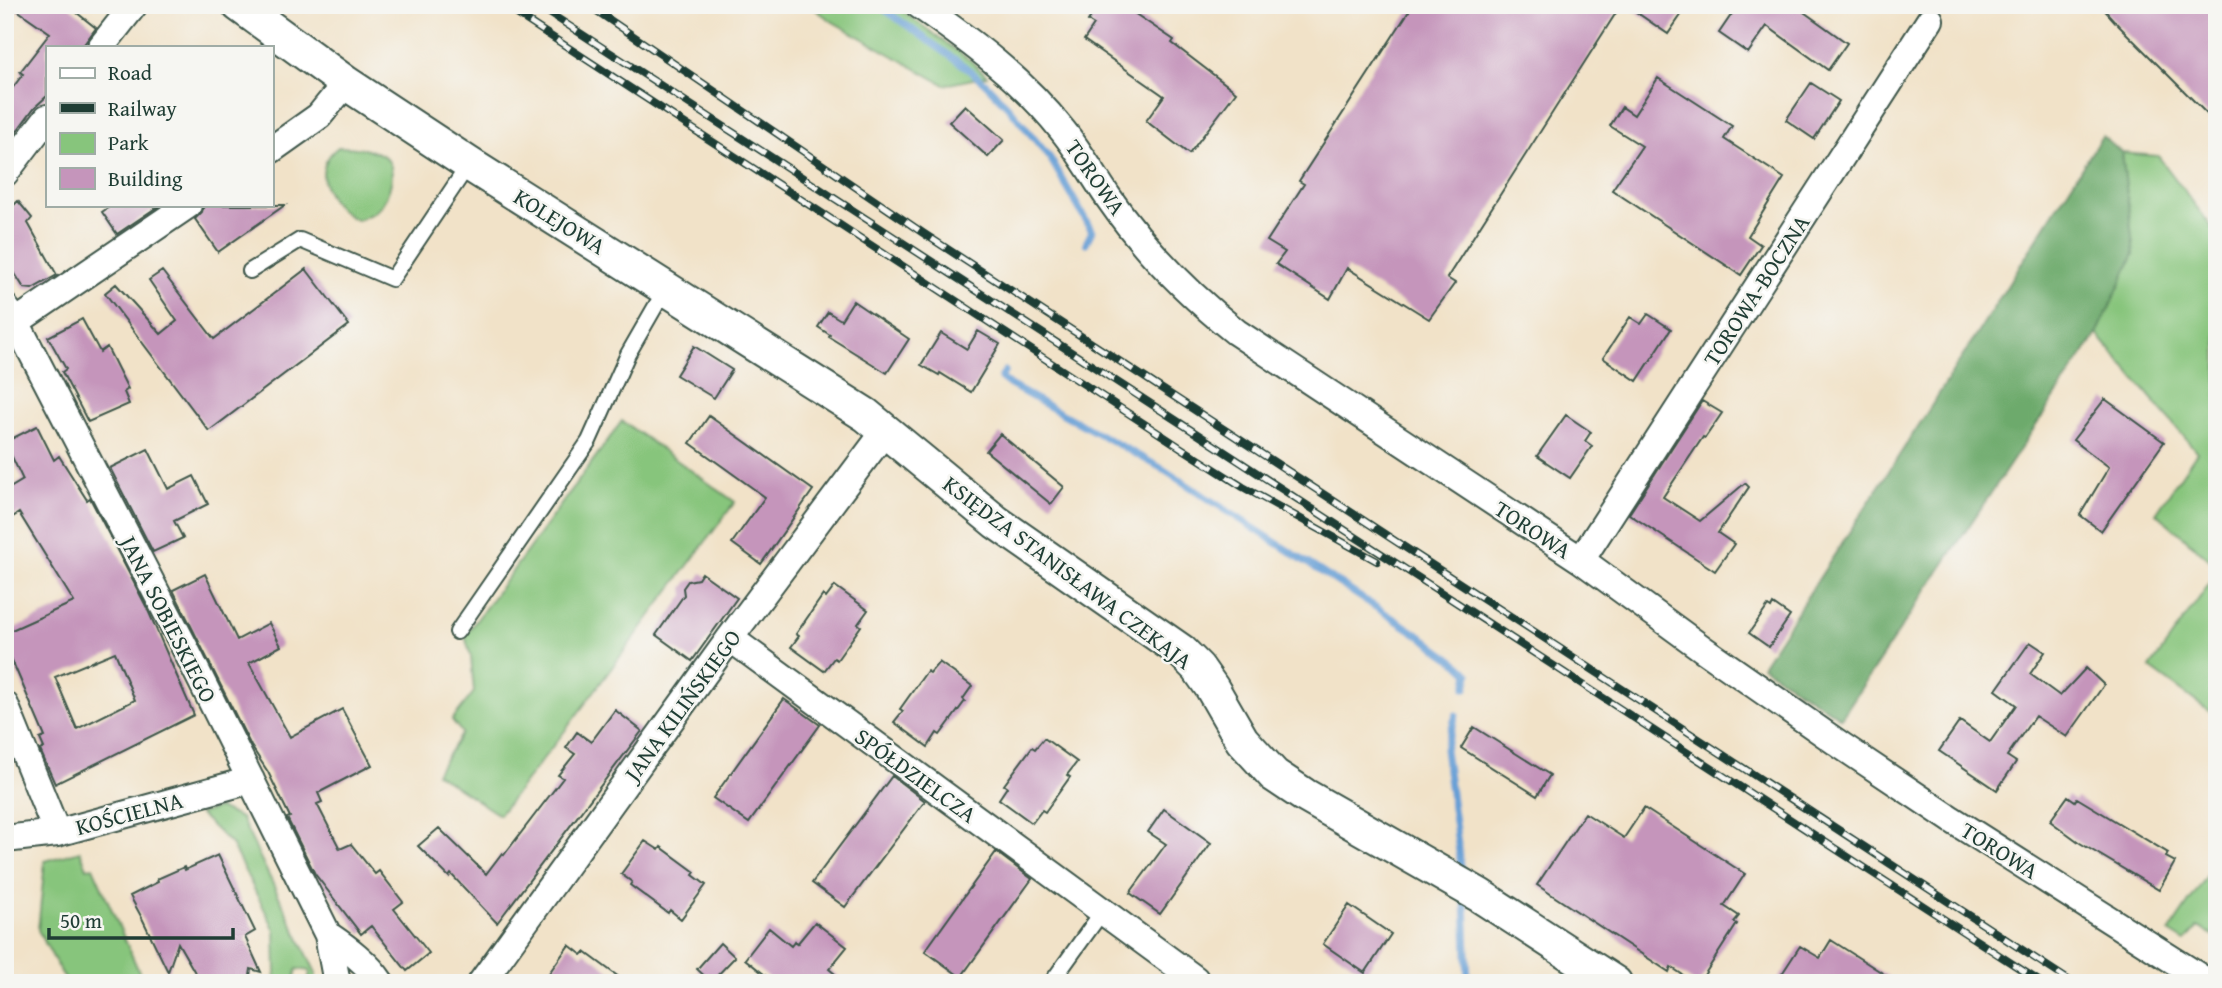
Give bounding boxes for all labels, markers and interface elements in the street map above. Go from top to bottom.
legend [46,46,273,206]
text: Road [108,57,153,88]
text: Railway [108,93,177,124]
text: Park [108,127,149,158]
street label: TOROWA [1058,132,1134,222]
text: Building [108,163,183,194]
street label: KOLEJOWA [508,180,612,262]
street label: TOROWA-BOCZNA [1695,208,1817,372]
street label: KSIĘDZA STANISŁAWA CZEKAJA [937,467,1200,677]
street label: TOROWA [1488,492,1578,566]
street label: JANA SOBIESKIEGO [111,527,225,708]
street label: JANA KILIŃSKIEGO [614,622,748,790]
street label: SPÓŁDZIELCZA [848,719,984,831]
street label: KOŚCIELNA [72,783,186,843]
street label: TOROWA [1955,813,2045,887]
scale bar [49,897,233,941]
text: 50 m [60,905,102,936]

